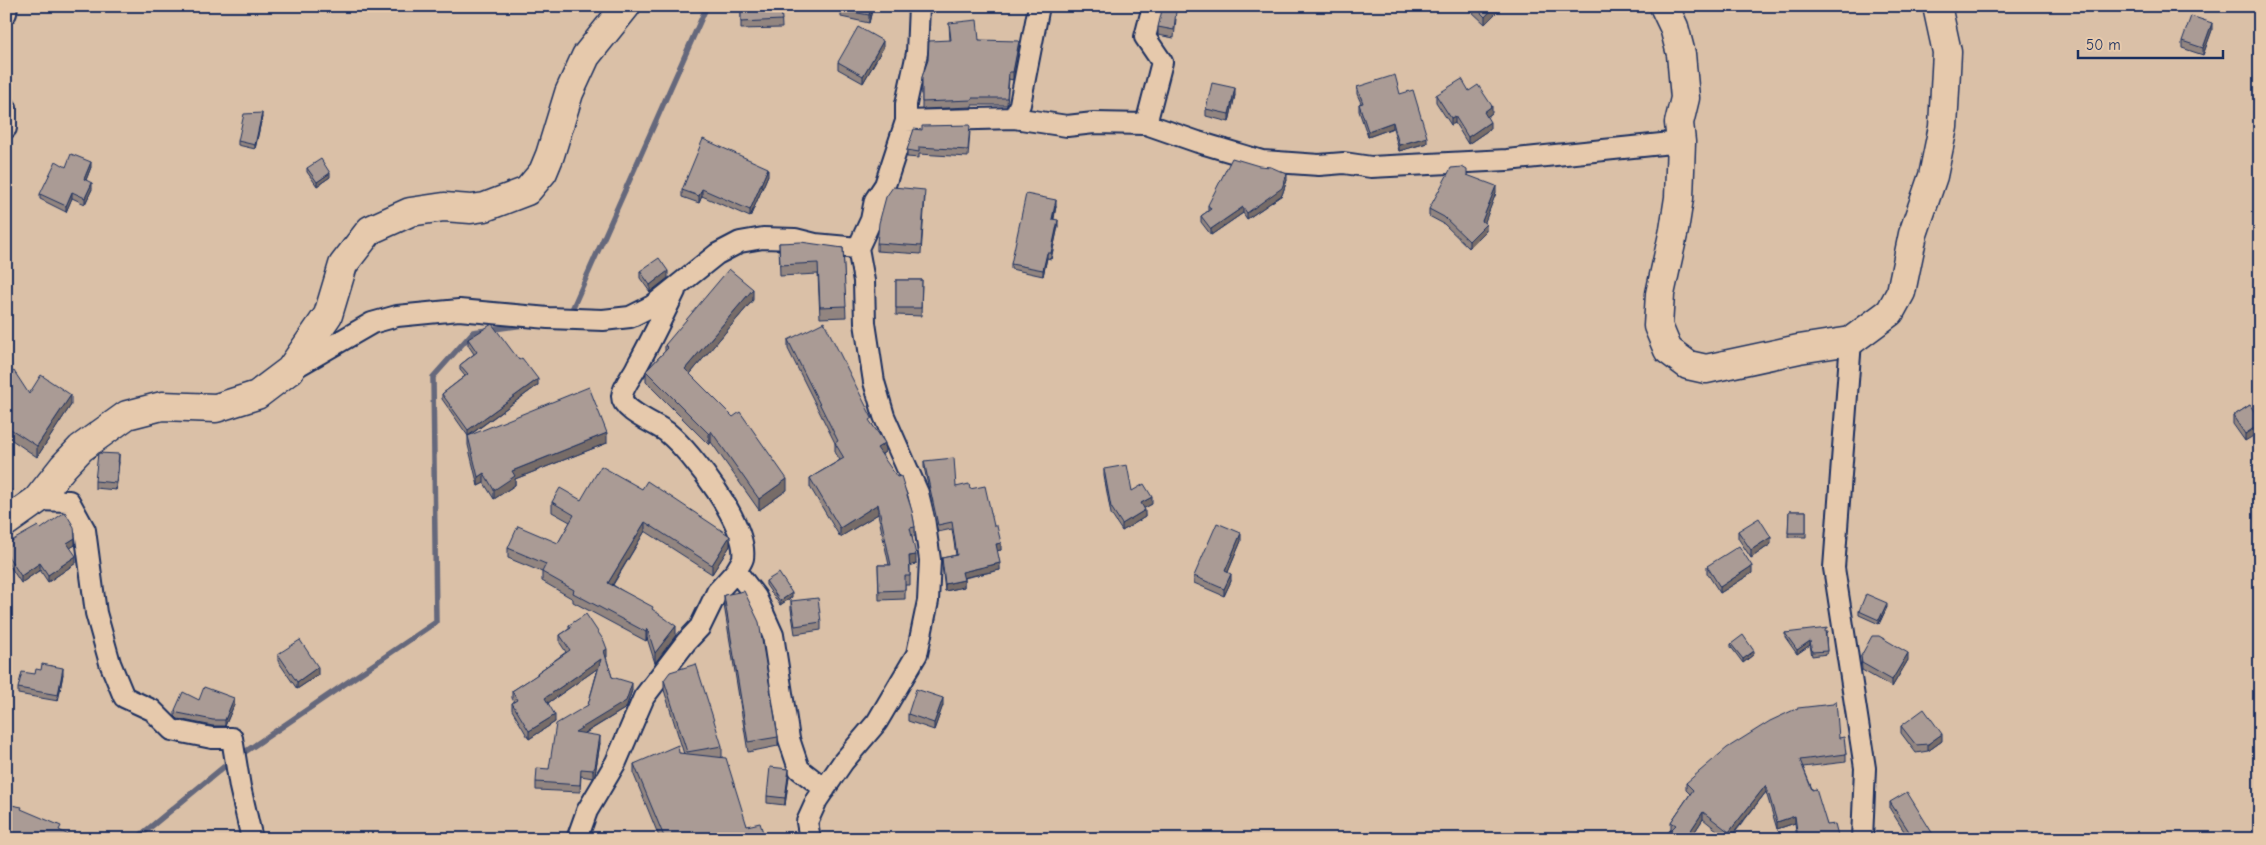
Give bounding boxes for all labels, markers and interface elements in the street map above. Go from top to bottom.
scale bar [2078,28,2224,60]
text: 50 m [2086,36,2121,54]

